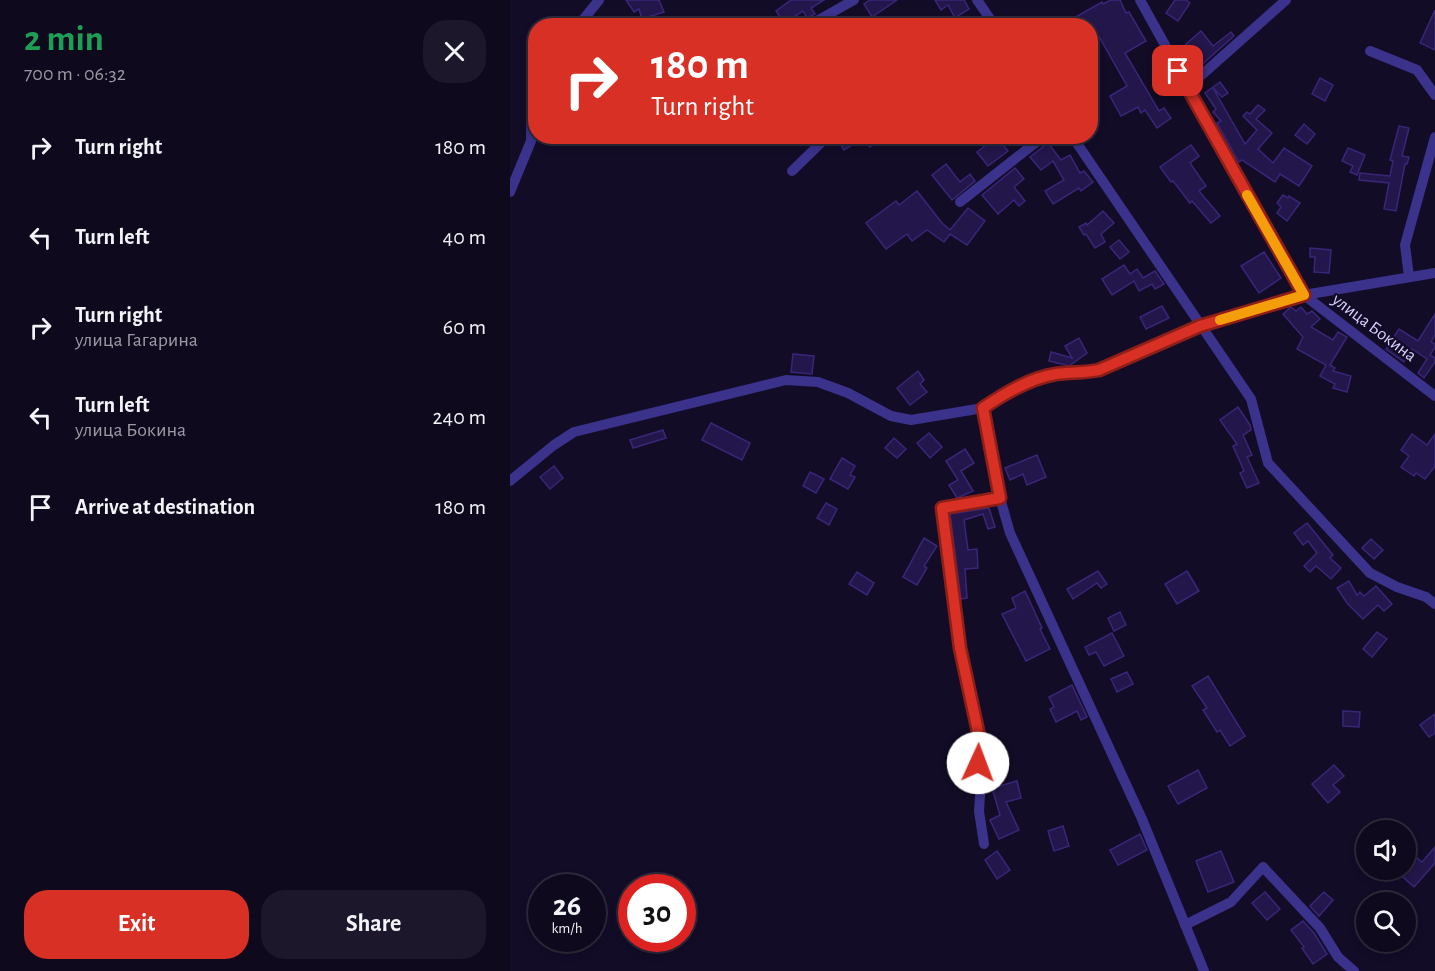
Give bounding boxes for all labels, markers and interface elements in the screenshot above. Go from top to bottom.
button: close [423,20,486,83]
text: 2 min [24,21,104,57]
icon: right [552,42,630,120]
text: 180 m [651,44,749,86]
pin [1152,45,1203,96]
icon: arrive [1161,54,1194,87]
text: 700 m · 06:32 [24,64,126,84]
text: Turn right [651,93,754,120]
icon: right [24,131,57,164]
text: Turn right [75,136,162,158]
text: 180 m [435,136,486,158]
icon: left [24,221,57,254]
text: Turn left [75,226,149,248]
text: 40 m [443,226,486,248]
street label: улица Бокина [1328,290,1419,365]
text: Turn right [75,304,162,326]
icon: right [24,311,57,344]
text: 60 m [443,316,486,338]
text: улица Гагарина [75,330,198,350]
text: Turn left [75,394,149,416]
icon: left [24,401,57,434]
text: 240 m [433,406,486,428]
text: улица Бокина [75,420,186,440]
icon: arrive [24,491,57,524]
text: Arrive at destination [75,496,255,518]
text: 180 m [435,496,486,518]
position arrow [946,731,1010,795]
map controls [1356,820,1416,952]
button: sound [1356,820,1416,880]
speed limit sign: 30 [618,874,696,952]
button: Exit [24,890,249,959]
button: Share [261,890,486,959]
text: 26 [553,891,581,921]
button: search [1356,892,1416,952]
text: km/h [552,921,582,936]

